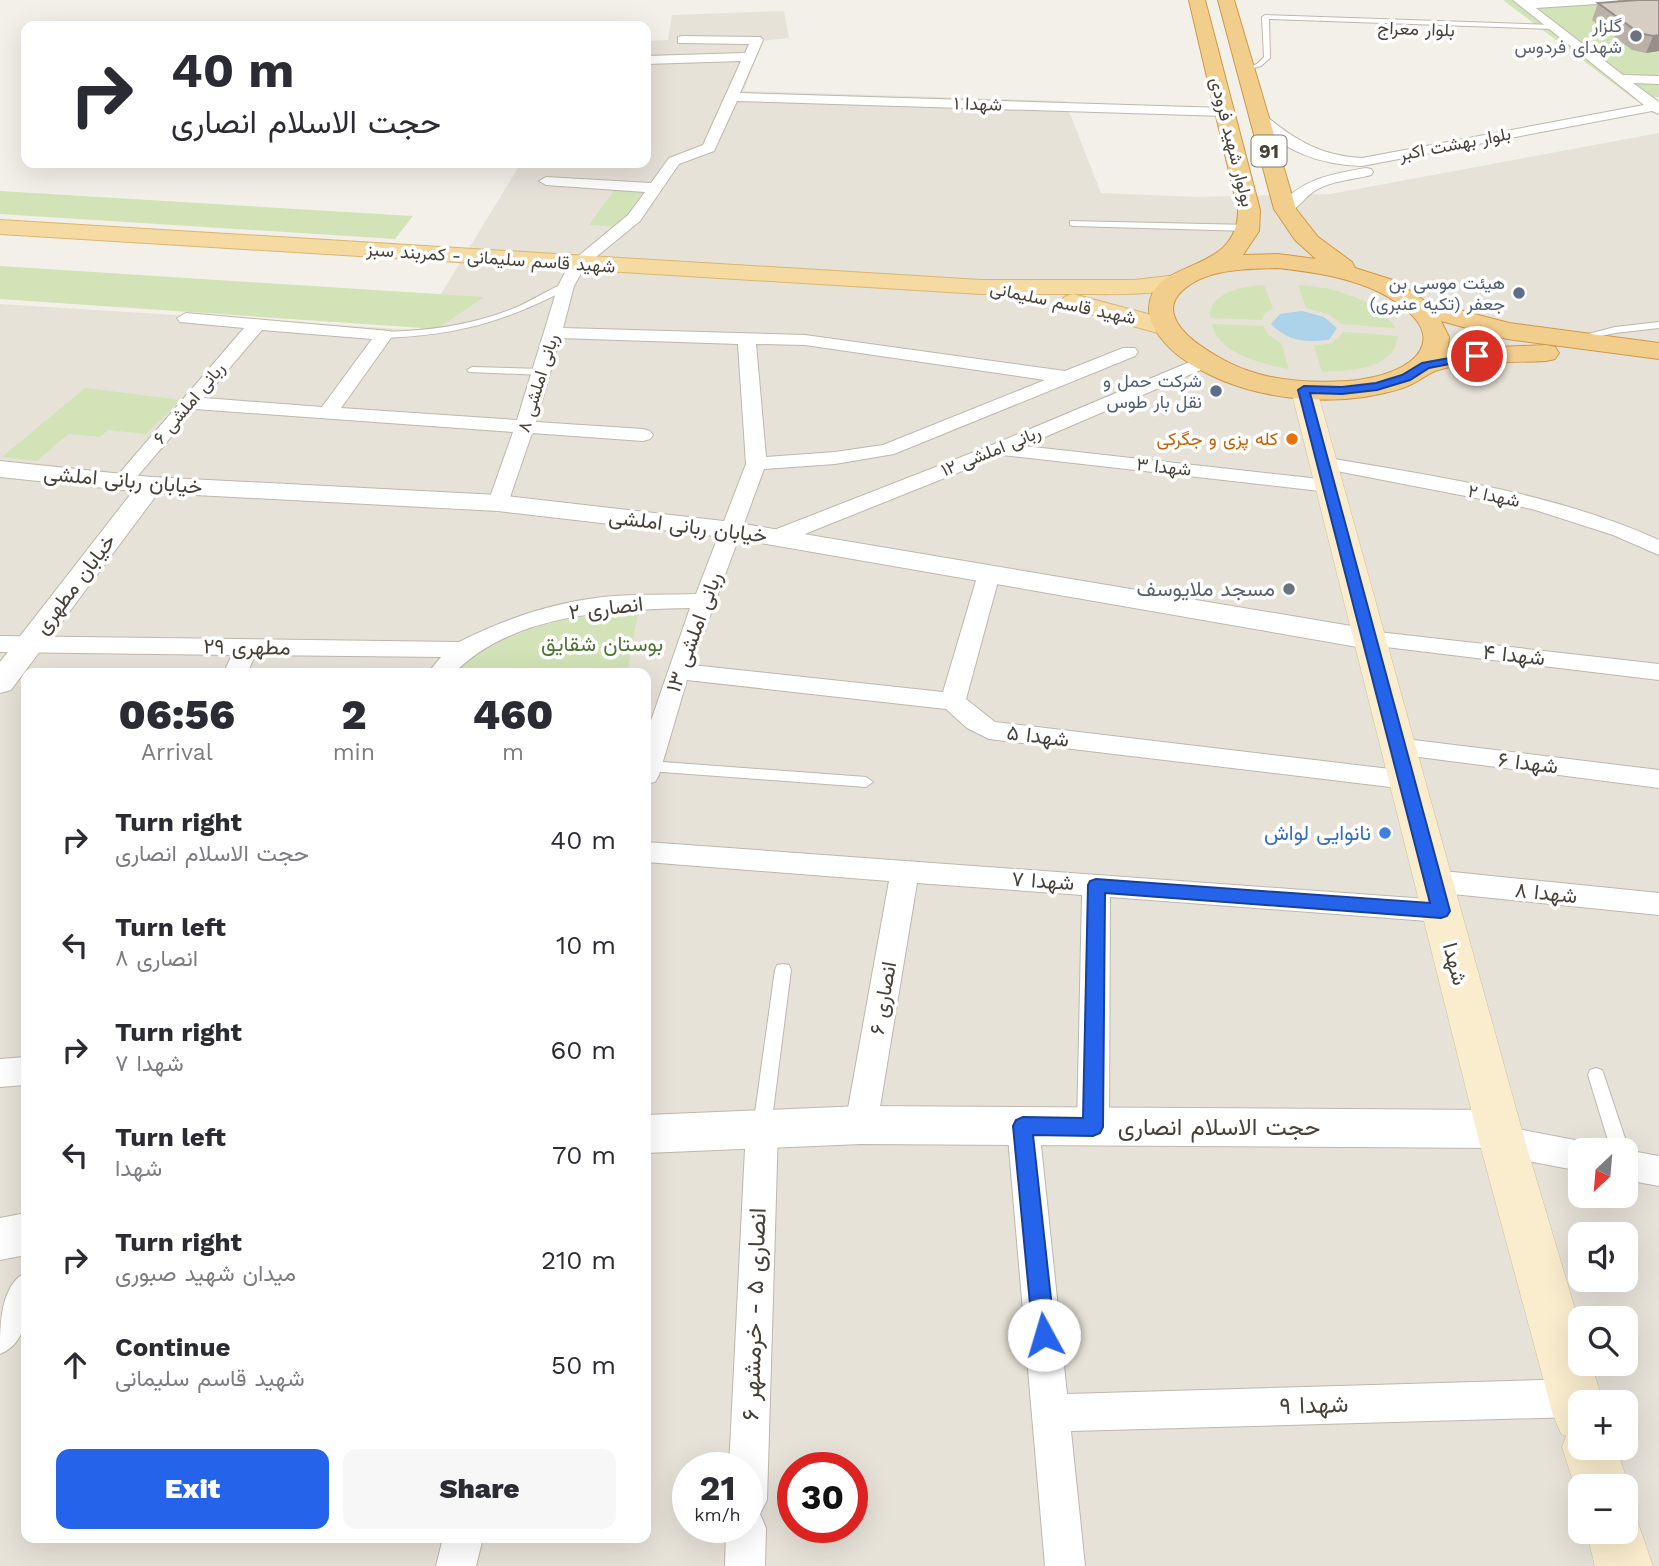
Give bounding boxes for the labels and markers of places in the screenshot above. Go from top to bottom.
place label: گلزار شهدای فردوس [1515,15,1622,58]
marker: گلزار شهدای فردوس [1628,28,1644,44]
place label: هيئت موسی بن جعفر (تکیه عنبری) [1369,272,1505,315]
marker: هيئت موسی بن جعفر (تکیه عنبری) [1511,285,1527,301]
pin [1447,326,1507,386]
place label: شرکت حمل و نقل بار طوس [1103,370,1202,413]
marker: شرکت حمل و نقل بار طوس [1208,383,1224,399]
place label: کله پزی و جگرکی [1156,428,1278,451]
marker: کله پزی و جگرکی [1284,431,1300,447]
place label: مسجد ملایوسف [1136,576,1275,602]
marker: مسجد ملایوسف [1281,581,1297,597]
place label: نانوایی لواش [1264,820,1371,846]
marker: نانوایی لواش [1377,825,1393,841]

